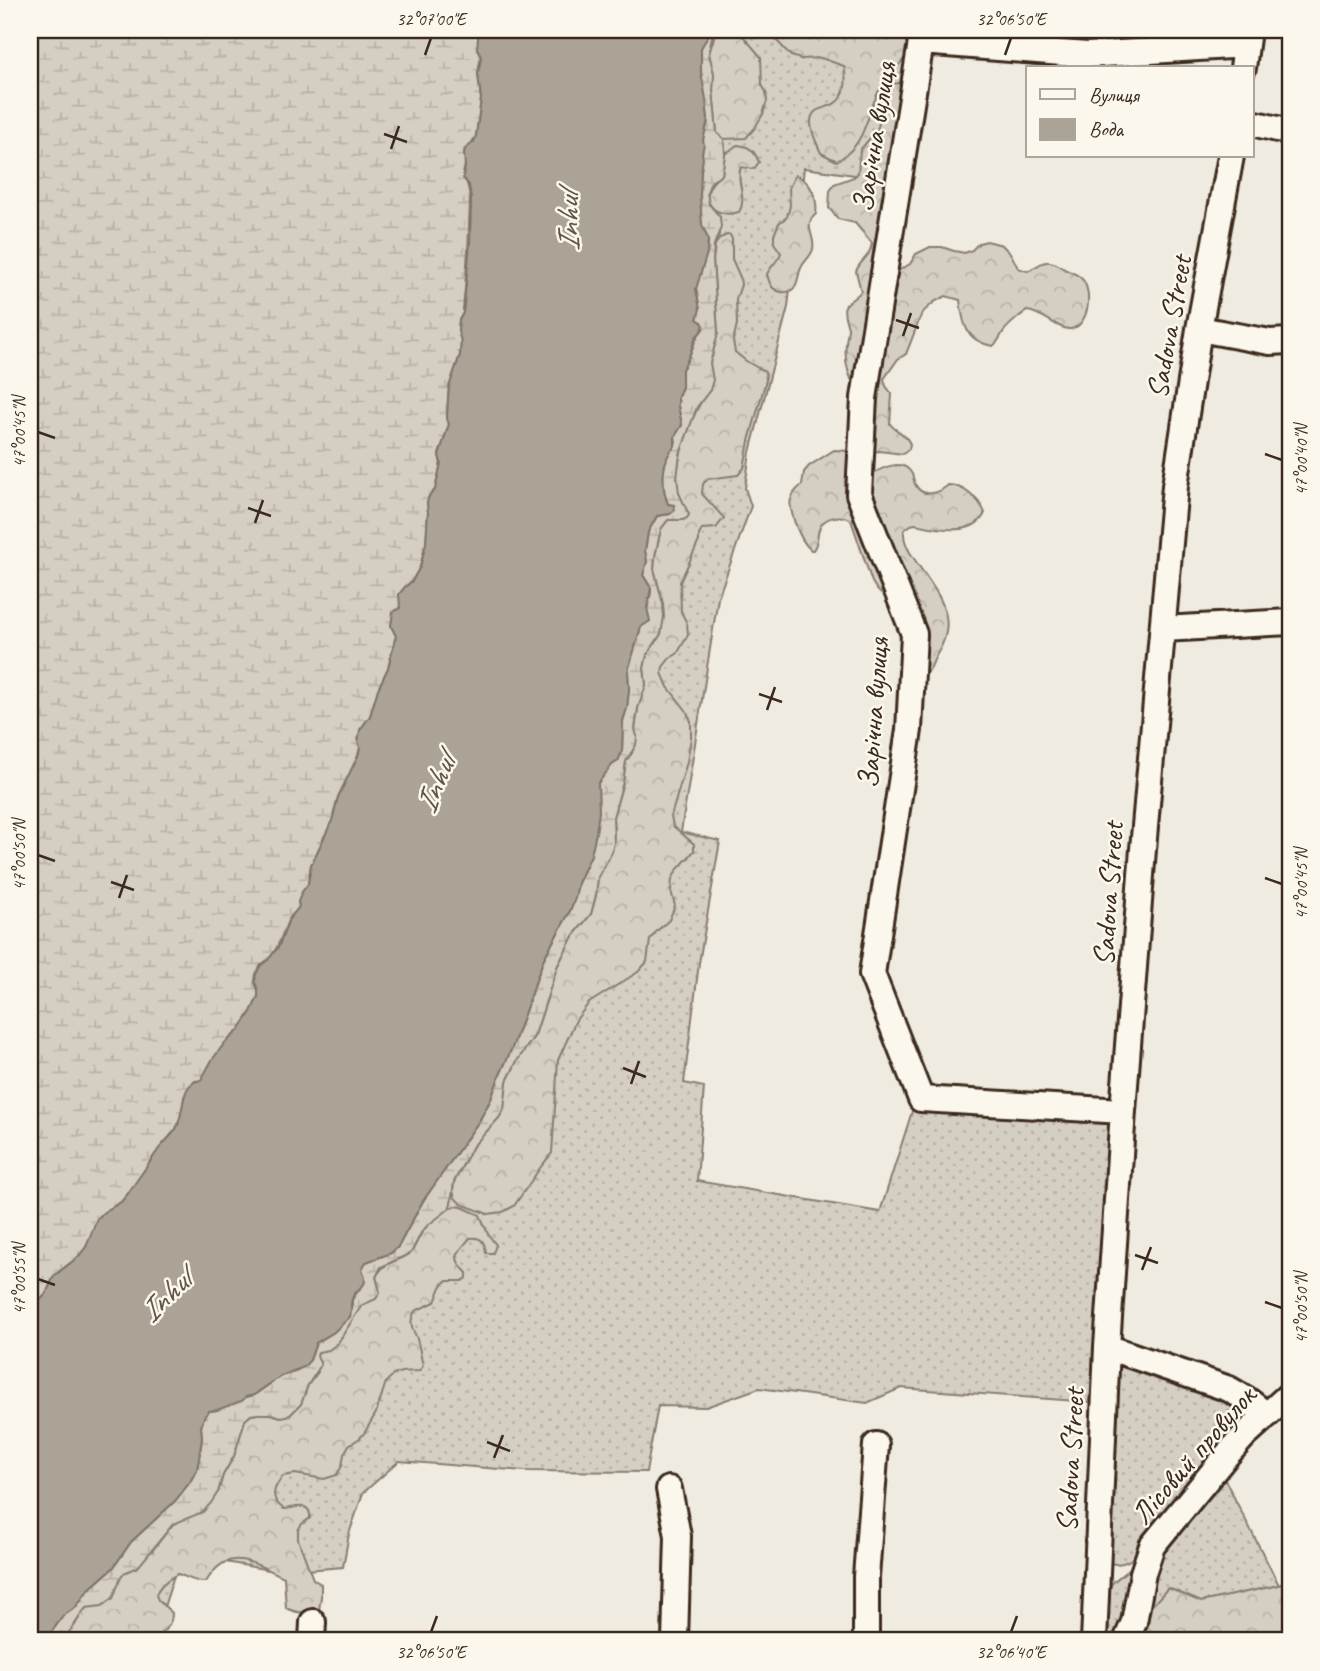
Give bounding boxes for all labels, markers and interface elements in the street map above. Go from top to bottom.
text: 32°07'00"E [396,8,468,30]
text: 32°06'50"E [976,8,1048,30]
street label: Зарічна вулиця [843,58,905,215]
legend [1026,66,1254,158]
text: Вулиця [1089,82,1140,108]
text: Вода [1089,116,1125,142]
water label: Inhul [547,182,589,252]
street label: Sadova Street [1138,250,1201,401]
text: 47°00'45"N [8,393,30,467]
text: 47°00'40"N [1290,421,1312,495]
street label: Зарічна вулиця [849,635,897,790]
water label: Inhul [405,739,469,819]
text: 47°00'50"N [8,816,30,890]
street label: Sadova Street [1084,818,1132,967]
text: 47°00'45"N [1290,845,1312,919]
text: 47°00'55"N [8,1240,30,1314]
water label: Inhul [130,1253,208,1331]
text: 47°00'50"N [1290,1269,1312,1343]
street label: Лісовий провулок [1122,1376,1265,1532]
street label: Sadova Street [1047,1384,1093,1533]
text: 32°06'50"E [396,1641,468,1663]
text: 32°06'40"E [976,1641,1048,1663]

